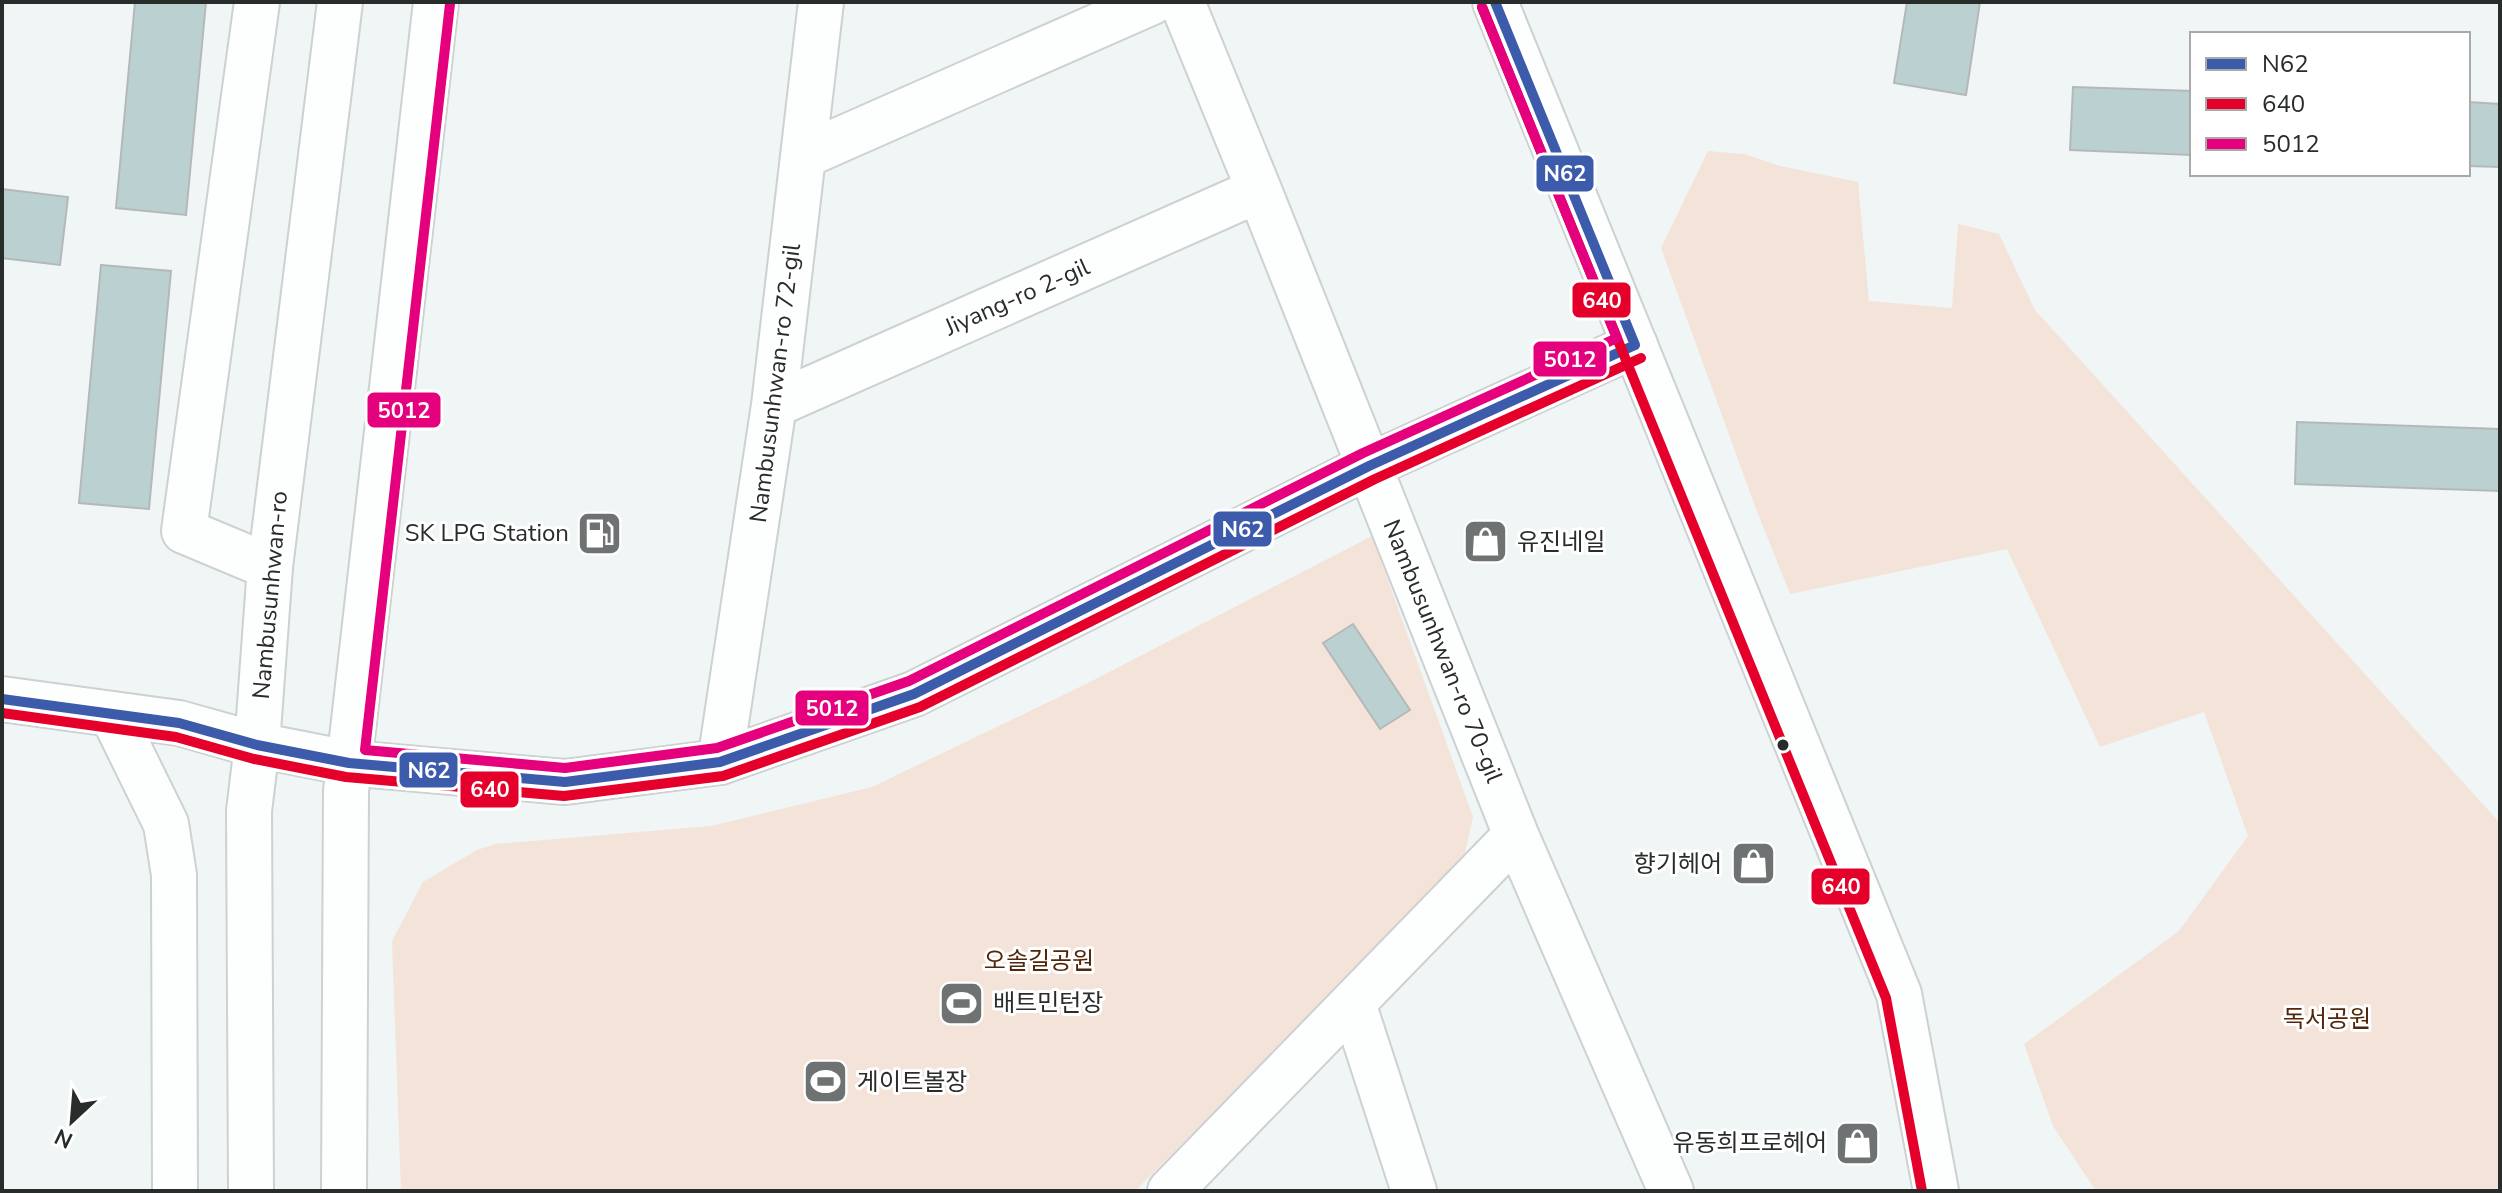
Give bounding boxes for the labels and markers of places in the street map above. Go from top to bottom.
fuel station icon: SK LPG Station [576,509,624,557]
place label: SK LPG Station [405,517,569,549]
shop icon: 유진네일 [1462,518,1510,566]
place label: 유진네일 [1517,526,1605,558]
unlabelled marker [1775,737,1791,753]
shop icon: 향기헤어 [1729,840,1777,888]
place label: 향기헤어 [1634,848,1722,880]
sports icon: 배트민턴장 [938,979,986,1027]
place label: 배트민턴장 [993,987,1103,1019]
sports icon: 게이트볼장 [802,1058,850,1106]
place label: 게이트볼장 [857,1066,967,1098]
shop icon: 유동희프로헤어 [1834,1119,1882,1167]
place label: 유동희프로헤어 [1672,1127,1827,1159]

